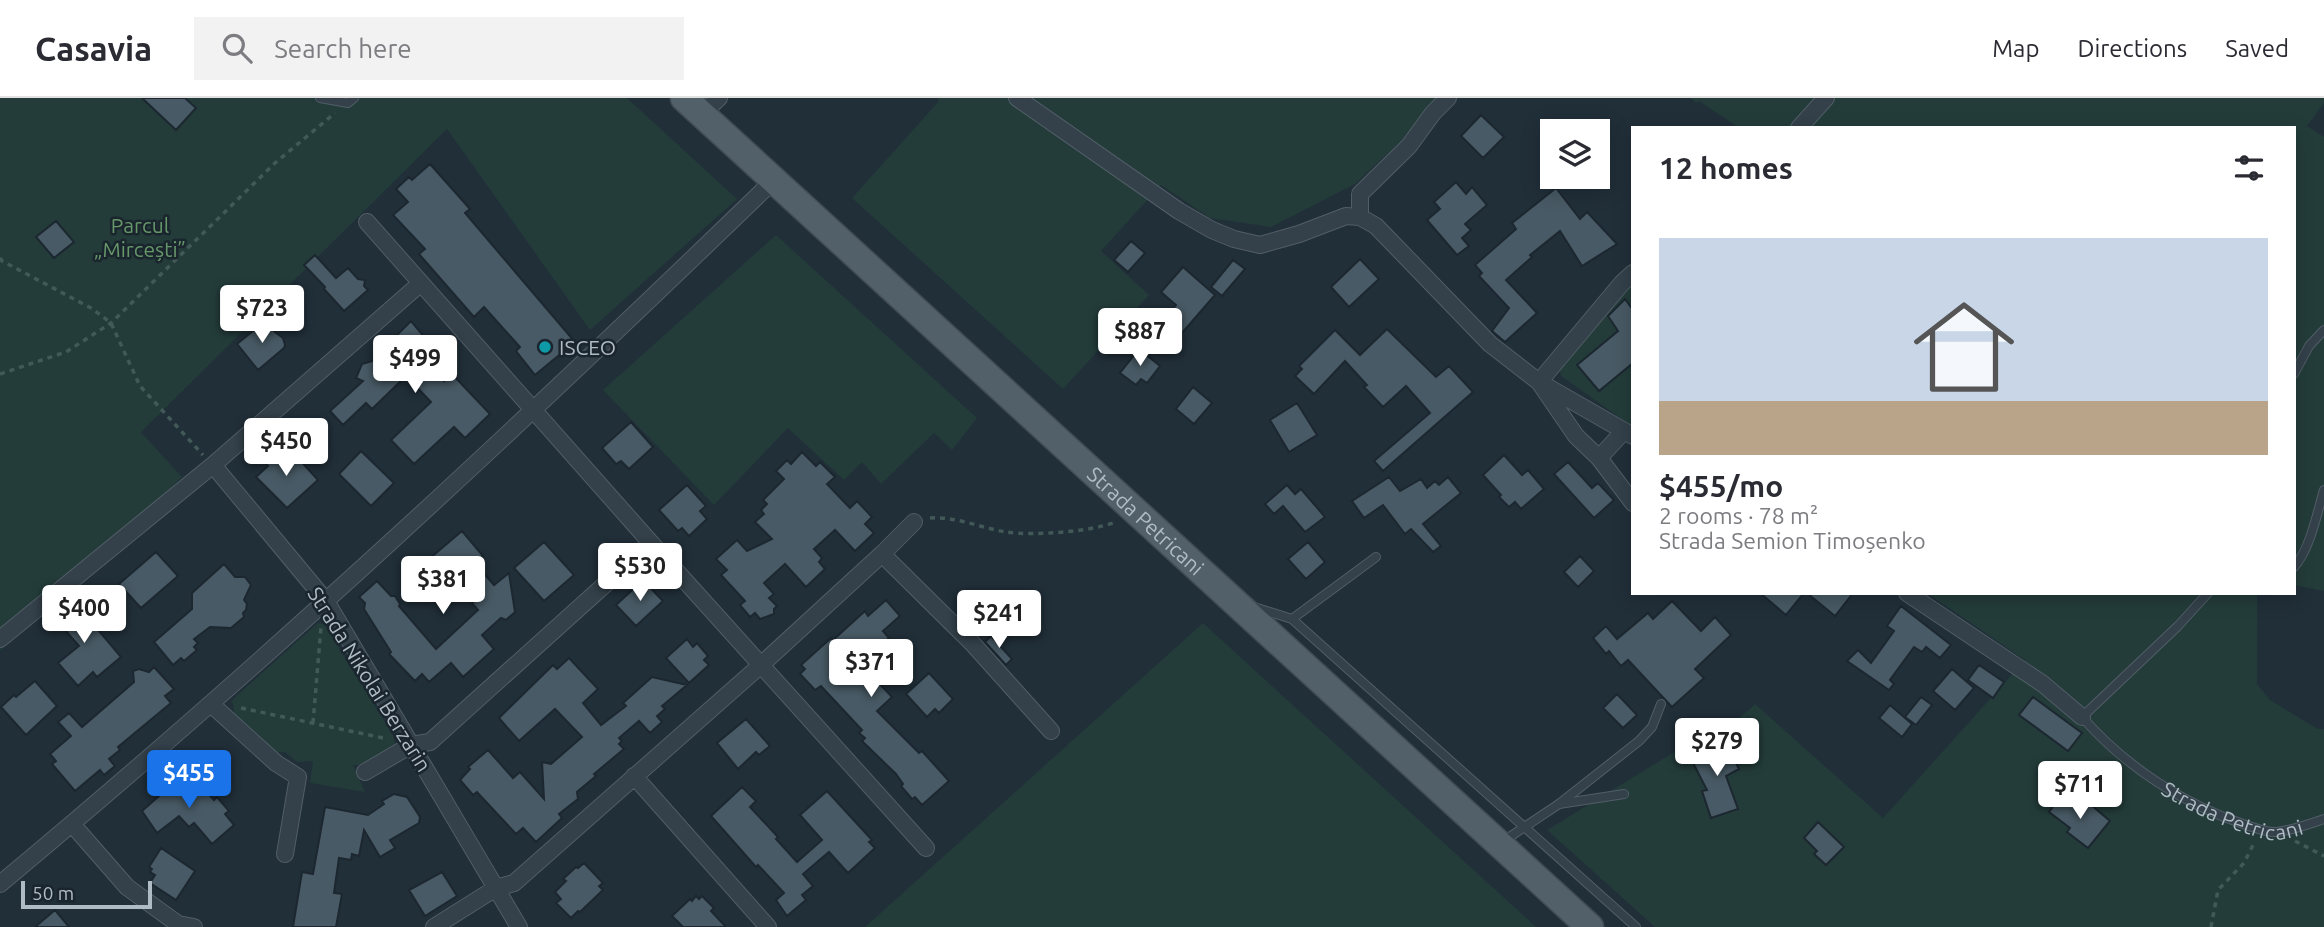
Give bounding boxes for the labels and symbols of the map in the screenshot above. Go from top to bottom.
park label: Parcul „Mircești” [94,213,186,261]
pin: $723 [221,286,303,345]
pin: $887 [1099,308,1181,368]
place label: ISCEO [559,335,616,359]
pin: $499 [374,336,456,395]
marker: ISCEO [537,339,553,355]
pin: $450 [245,418,327,478]
street label: Strada Petricani [1083,462,1209,580]
pin: $530 [599,544,681,603]
pin: $381 [402,556,484,616]
street label: Strada Nikolai Berzarin [303,582,437,776]
pin: $400 [43,586,125,645]
pin: $241 [958,590,1040,650]
pin: $371 [830,640,912,699]
pin: $279 [1676,718,1758,778]
pin: $455 [148,750,230,810]
pin: $711 [2039,762,2121,821]
street label: Strada Petricani [2158,776,2306,844]
scale bar [21,878,152,910]

